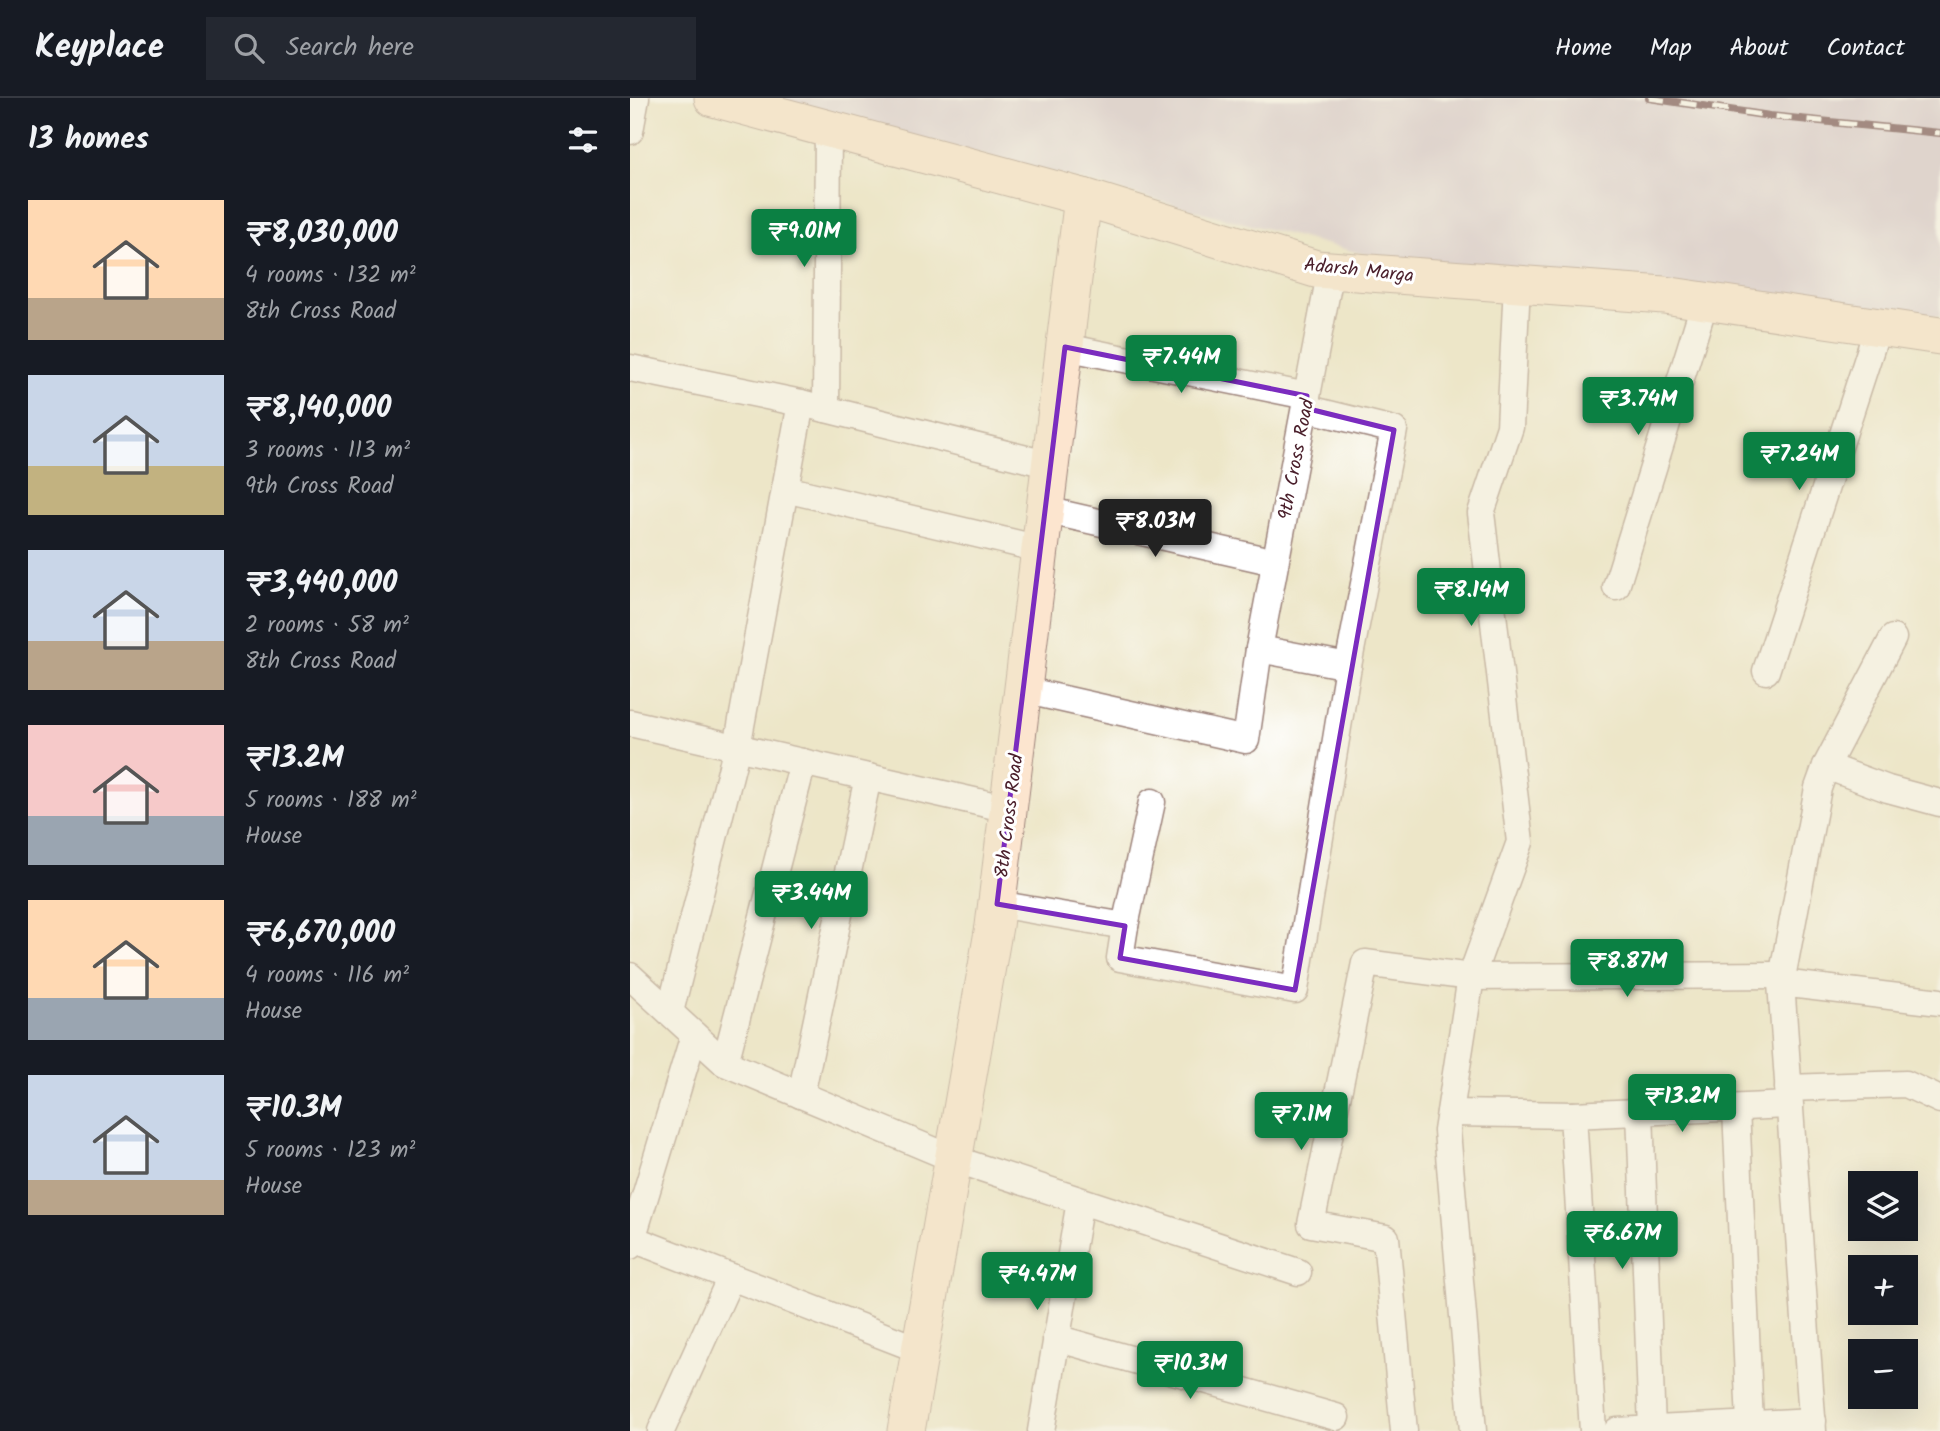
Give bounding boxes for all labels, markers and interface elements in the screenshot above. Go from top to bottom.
search box [206,17,696,80]
text: Keyplace [35,22,164,75]
text: Search here [286,27,414,69]
icon: search [230,29,268,67]
text: Home [1555,29,1612,68]
text: Map [1650,29,1692,68]
text: About [1730,29,1788,68]
text: Contact [1826,29,1905,68]
text: 13 homes [28,116,149,164]
icon: filters [564,121,602,159]
pin: ₹9.01M [747,209,861,269]
text: ₹8,030,000 [245,210,398,258]
text: ₹9.01M [767,214,841,250]
icon: home [84,228,168,312]
street label: Adarsh Marga [1302,250,1415,292]
text: 4 rooms · 132 m² [245,258,416,294]
text: 8th Cross Road [245,294,396,330]
pin: ₹7.44M [1124,336,1238,395]
text: ₹7.44M [1142,340,1220,376]
pin: ₹3.74M [1581,378,1695,437]
text: ₹3.74M [1599,382,1677,418]
text: ₹8,140,000 [245,385,392,433]
street label: 9th Cross Road [1271,396,1323,522]
icon: home [84,403,168,487]
pin: ₹7.24M [1742,432,1856,492]
text: 3 rooms · 113 m² [245,433,410,469]
text: ₹7.24M [1759,437,1839,473]
text: 9th Cross Road [245,469,393,505]
pin: ₹8.03M [1098,500,1212,559]
text: ₹8.03M [1115,504,1195,540]
text: ₹3,440,000 [245,560,398,608]
pin: ₹8.14M [1414,568,1528,628]
text: ₹8.14M [1433,573,1509,609]
icon: home [84,578,168,662]
text: 2 rooms · 58 m² [245,608,409,644]
text: 8th Cross Road [245,644,396,680]
text: ₹13.2M [245,735,344,783]
street label: 8th Cross Road [987,752,1033,880]
icon: home [84,753,168,837]
text: 5 rooms · 188 m² [245,783,417,819]
text: House [245,819,302,855]
pin: ₹3.44M [754,872,868,931]
text: ₹3.44M [771,876,851,912]
text: ₹6,670,000 [245,910,395,958]
icon: home [84,928,168,1012]
pin: ₹8.87M [1570,940,1684,999]
text: ₹8.87M [1587,944,1667,980]
text: 4 rooms · 116 m² [245,958,409,994]
text: House [245,994,302,1030]
pin: ₹13.2M [1625,1074,1739,1134]
text: ₹13.2M [1644,1079,1720,1115]
text: ₹10.3M [245,1085,342,1133]
pin: ₹7.1M [1252,1093,1350,1152]
text: ₹7.1M [1271,1097,1331,1133]
icon: home [84,1103,168,1187]
text: 5 rooms · 123 m² [245,1133,415,1169]
text: House [245,1169,302,1205]
map controls [1848,1171,1918,1409]
button: layers [1848,1171,1918,1241]
pin: ₹6.67M [1565,1212,1679,1271]
text: ₹6.67M [1583,1216,1661,1252]
pin: ₹4.47M [980,1252,1094,1312]
button: + [1848,1255,1918,1325]
text: ₹4.47M [998,1257,1076,1293]
button: − [1848,1339,1918,1409]
pin: ₹10.3M [1133,1342,1247,1401]
text: ₹10.3M [1153,1346,1227,1382]

